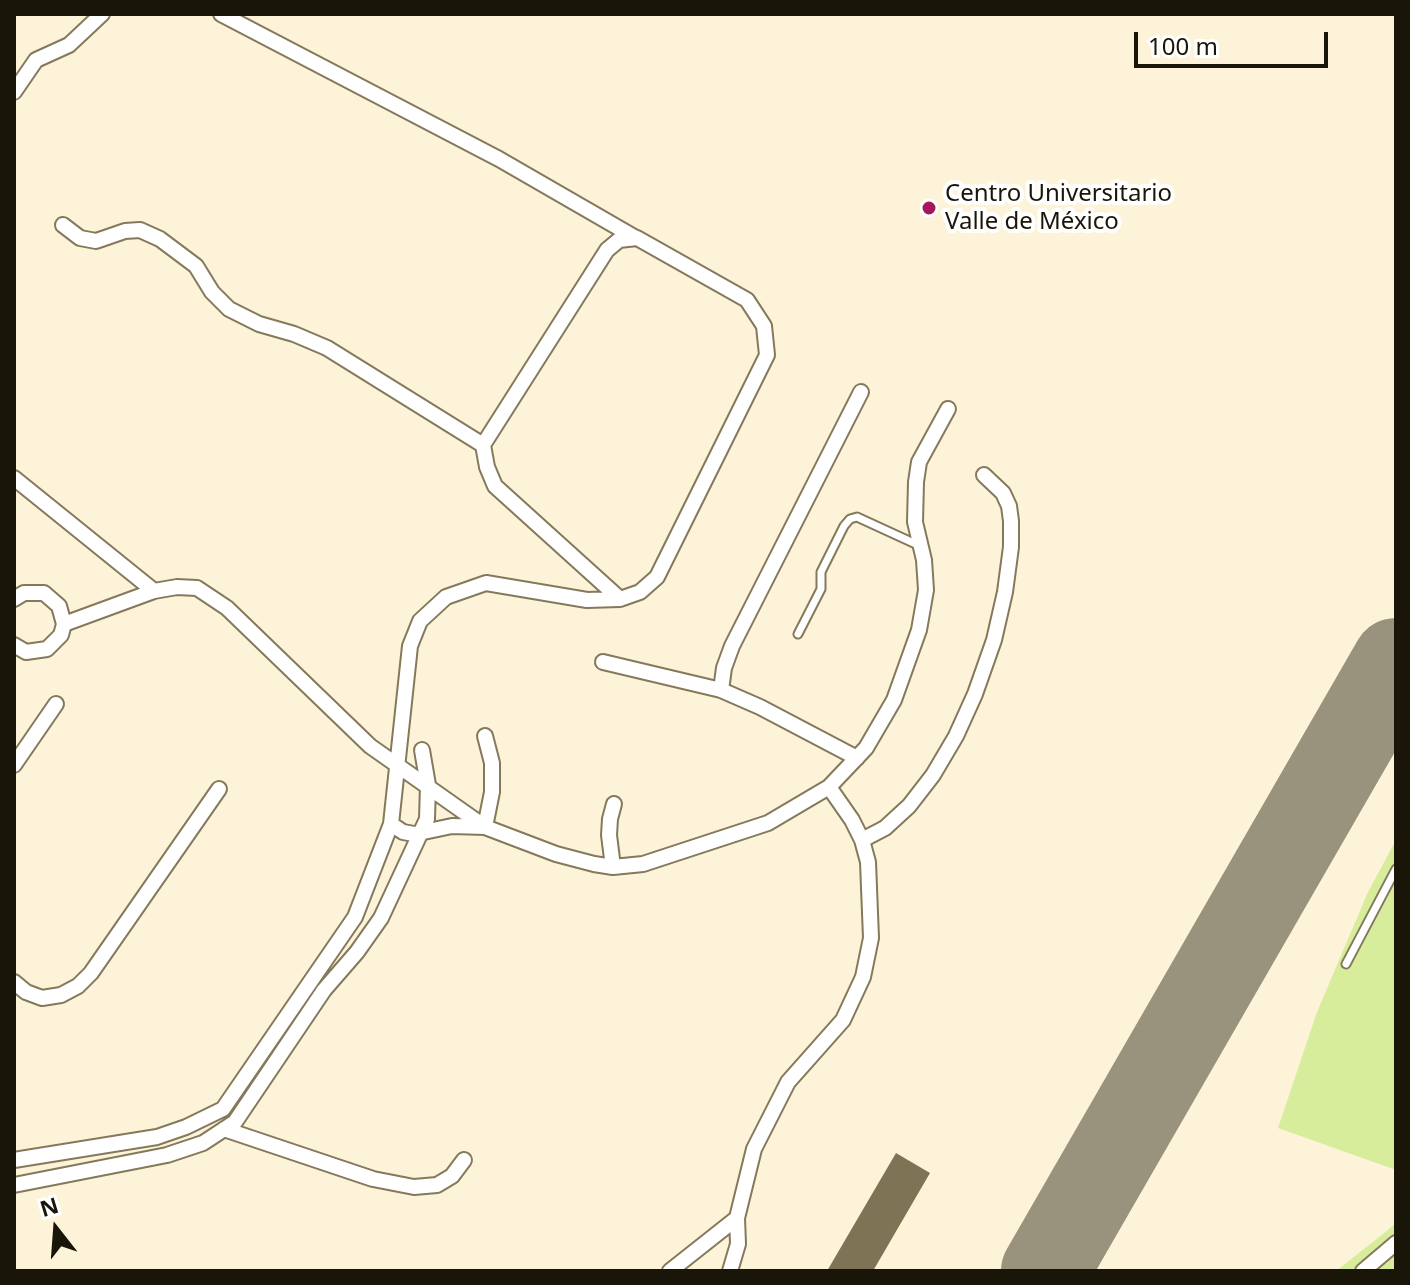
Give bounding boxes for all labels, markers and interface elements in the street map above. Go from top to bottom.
scale bar [1138,16,1332,66]
text: 100 m [1148,29,1218,62]
place label: Centro Universitario Valle de México [945,180,1172,236]
marker: Centro Universitario Valle de México [920,199,938,217]
north arrow [16,1189,96,1269]
text: N [36,1189,62,1223]

